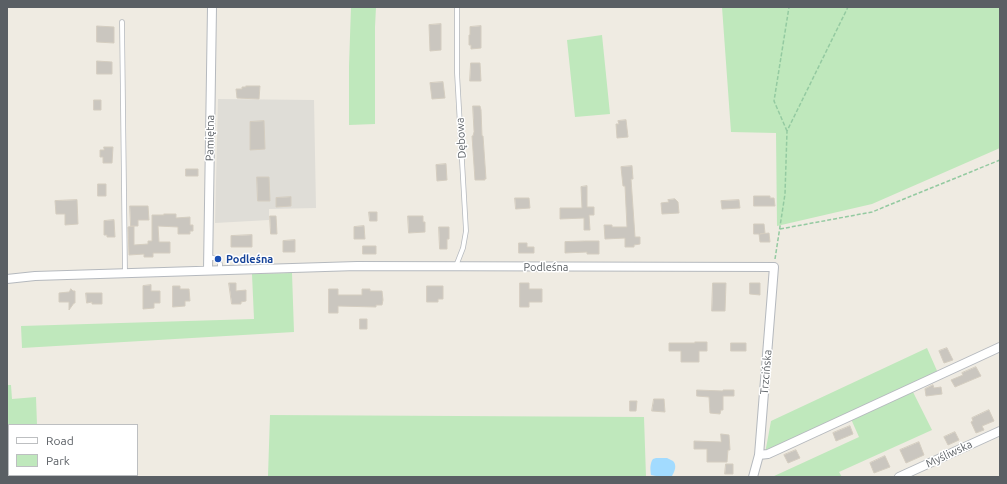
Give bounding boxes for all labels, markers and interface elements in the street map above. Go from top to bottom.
street label: Pamiętna [203,115,217,161]
street label: Dębowa [453,117,469,159]
place label: Podleśna [226,252,273,266]
marker: Podleśna [213,254,223,264]
street label: Podleśna [524,260,568,274]
street label: Trzcińska [757,349,775,395]
legend [8,424,138,476]
text: Road [46,434,74,447]
street label: Myśliwska [924,438,974,470]
text: Park [46,454,70,467]

